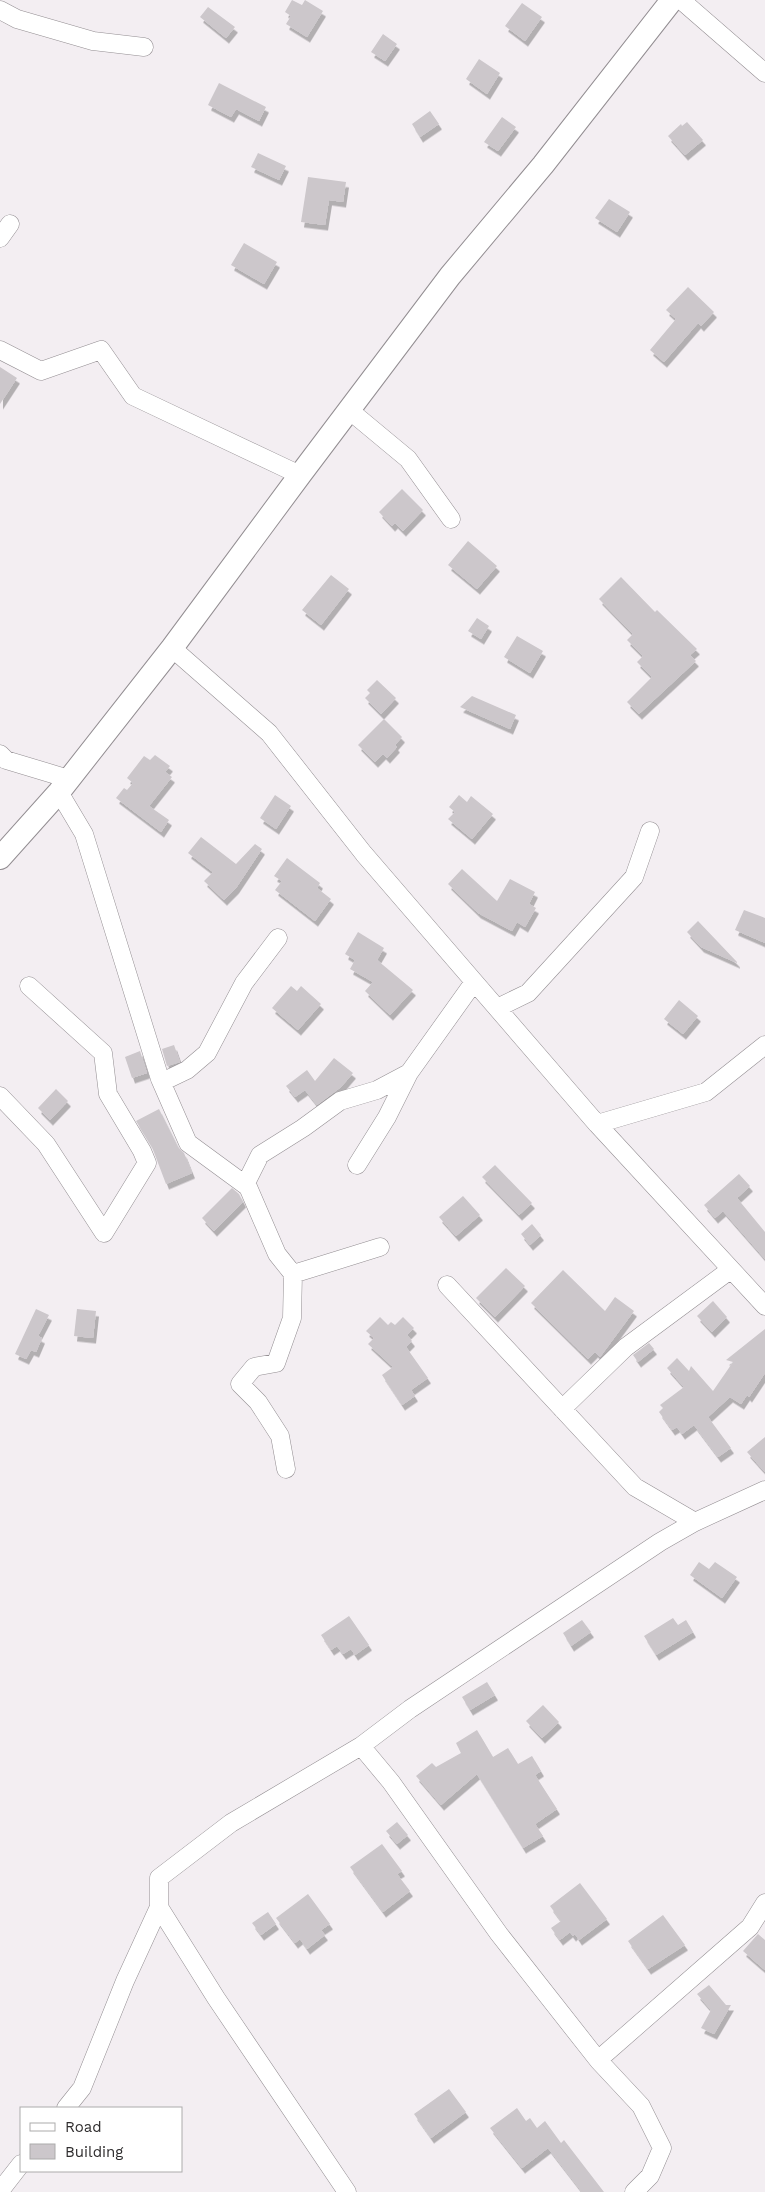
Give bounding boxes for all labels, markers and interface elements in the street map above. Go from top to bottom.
legend [20,2107,182,2172]
text: Road [65,2118,102,2136]
text: Building [65,2143,123,2161]

